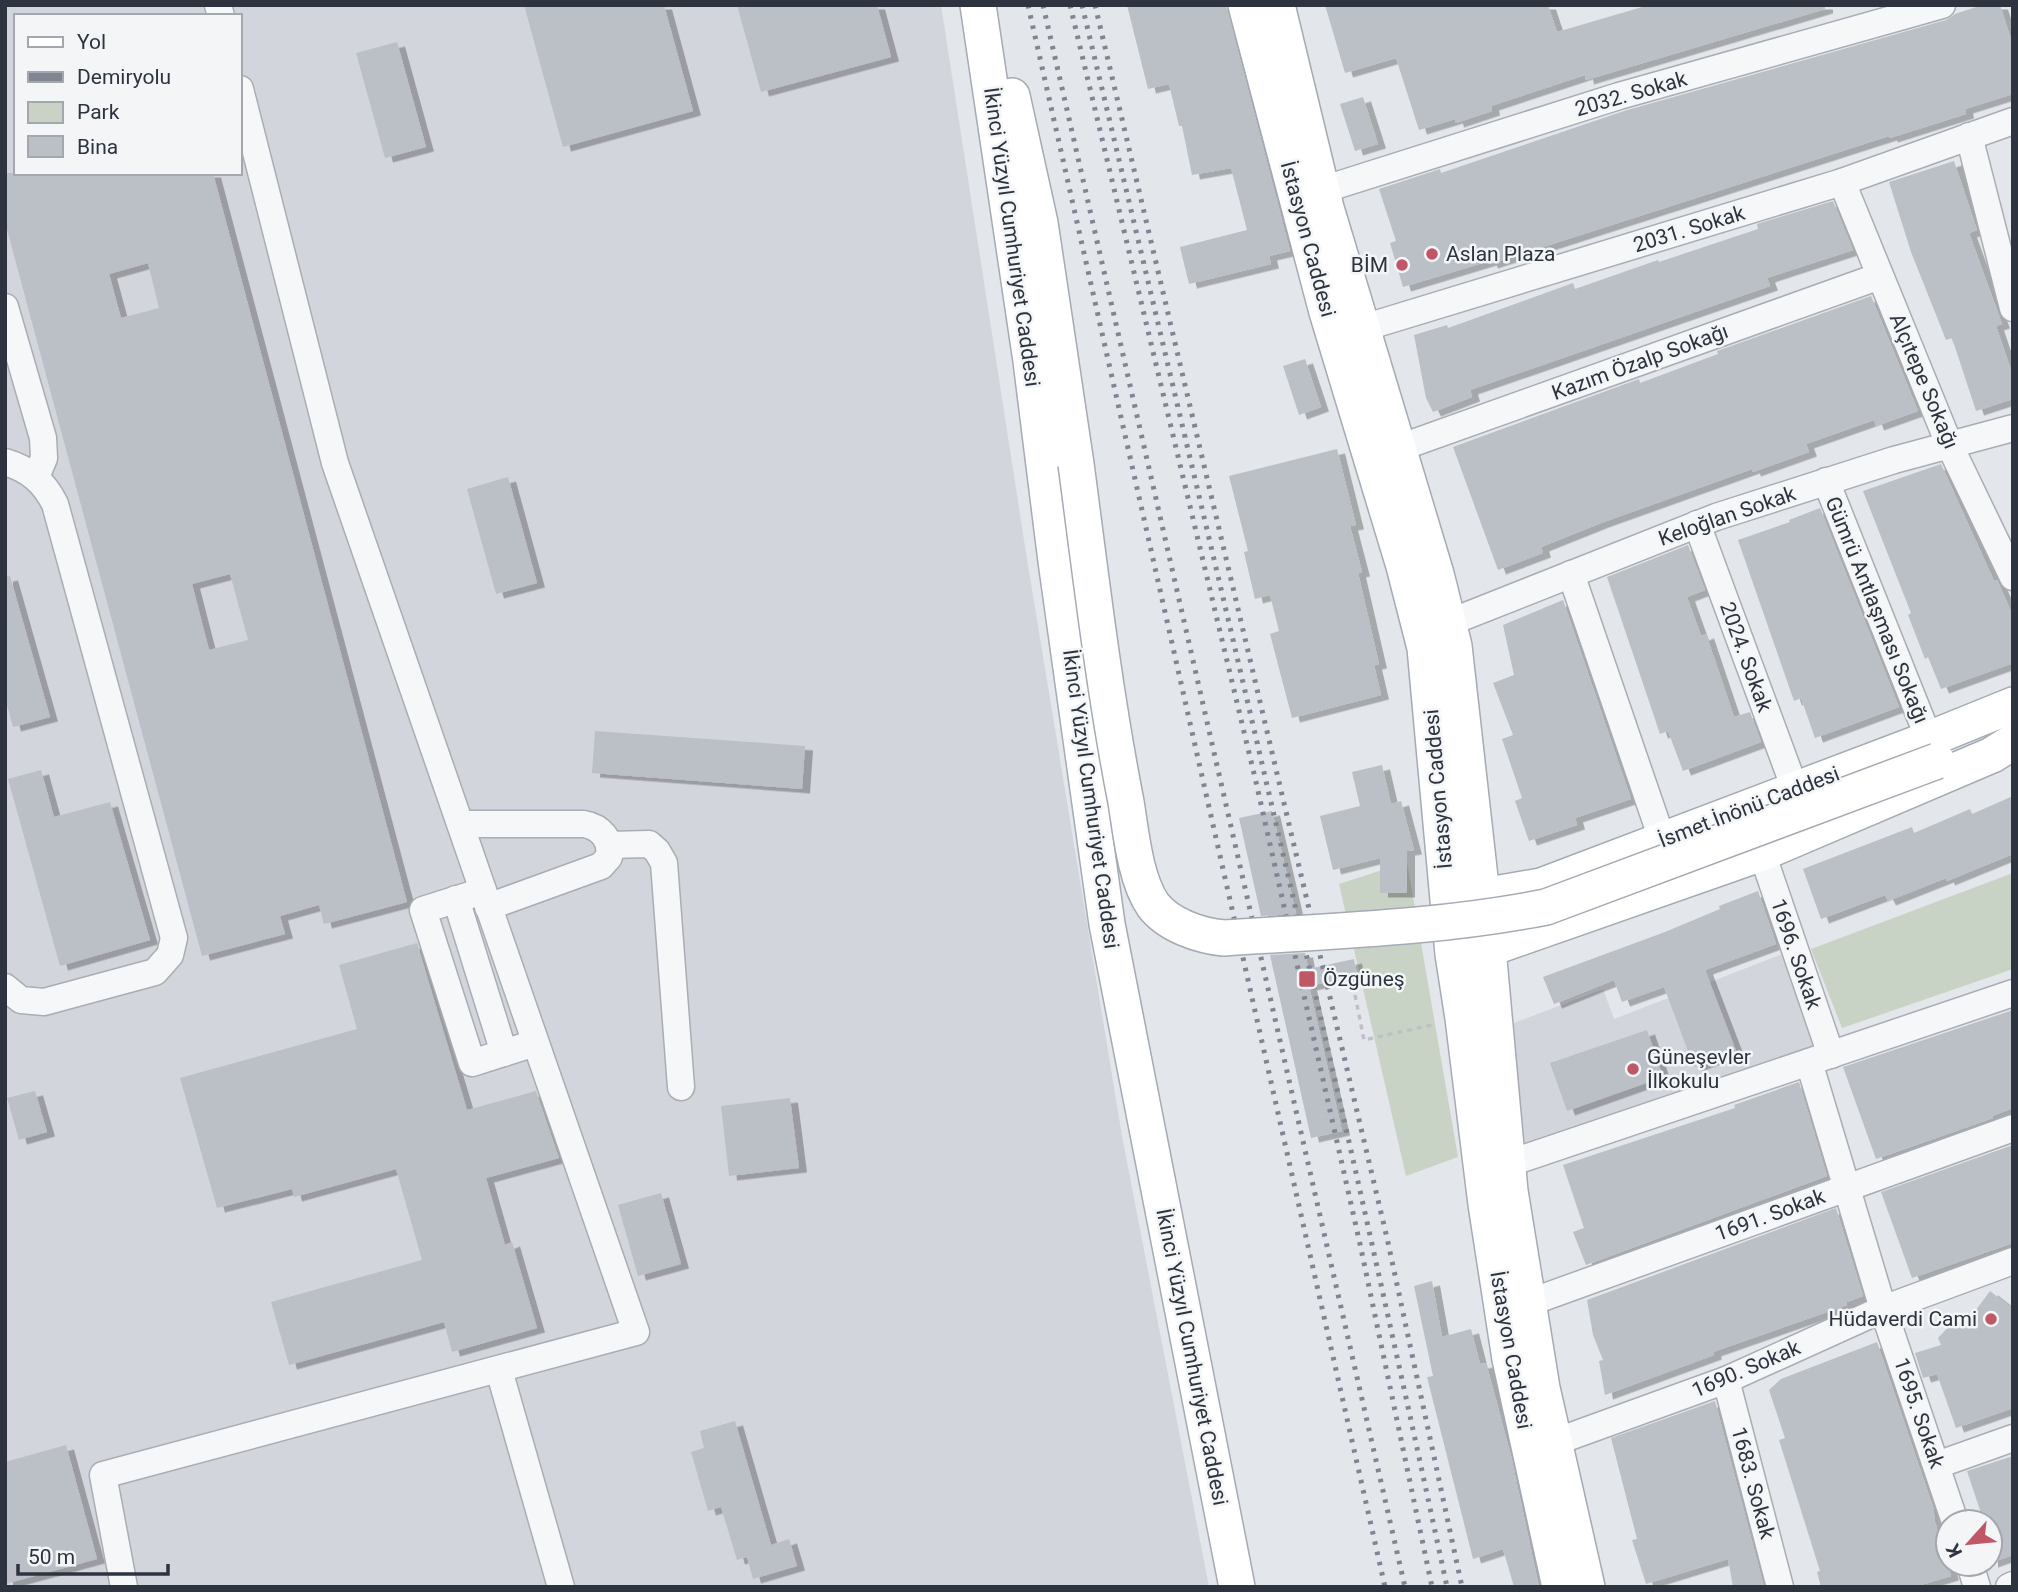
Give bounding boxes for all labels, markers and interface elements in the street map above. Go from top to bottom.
legend [14,14,242,175]
text: Yol [77,30,106,54]
text: Demiryolu [77,65,171,89]
street label: 2032. Sokak [1572,67,1690,121]
street label: İkinci Yüzyıl Cumhuriyet Caddesi [979,86,1045,388]
text: Park [77,100,120,124]
text: Bina [77,135,118,159]
street label: İstasyon Caddesi [1276,159,1340,319]
street label: 2031. Sokak [1630,201,1748,257]
place label: Aslan Plaza [1446,242,1556,266]
marker: Aslan Plaza [1424,246,1440,262]
place label: BİM [1351,253,1388,277]
marker: BİM [1394,257,1410,273]
street label: Alçıtepe Sokağı [1885,310,1963,452]
street label: Kazım Özalp Sokağı [1549,319,1731,405]
street label: Keloğlan Sokak [1655,481,1799,551]
street label: Gümrü Antlaşması Sokağı [1820,493,1934,727]
street label: 2024. Sokak [1715,599,1777,716]
street label: İkinci Yüzyıl Cumhuriyet Caddesi [1058,648,1124,950]
street label: İstasyon Caddesi [1419,708,1457,870]
street label: İsmet İnönü Caddesi [1655,761,1843,853]
street label: 1696. Sokak [1766,896,1826,1013]
place label: Özgüneş [1323,967,1405,991]
marker: Özgüneş [1297,969,1317,989]
place label: Güneşevler İlkokulu [1647,1045,1751,1093]
marker: Güneşevler İlkokulu [1625,1061,1641,1077]
street label: 1691. Sokak [1712,1184,1829,1246]
street label: İkinci Yüzyıl Cumhuriyet Caddesi [1151,1207,1233,1507]
street label: İstasyon Caddesi [1485,1269,1537,1431]
place label: Hüdaverdi Cami [1828,1307,1977,1331]
marker: Hüdaverdi Cami [1983,1311,1999,1327]
street label: 1690. Sokak [1688,1335,1804,1403]
street label: 1695. Sokak [1889,1355,1949,1472]
street label: 1683. Sokak [1727,1424,1780,1542]
north arrow [1934,1508,2004,1578]
scale bar [18,1532,168,1576]
text: K [1941,1539,1967,1561]
text: 50 m [28,1545,75,1569]

